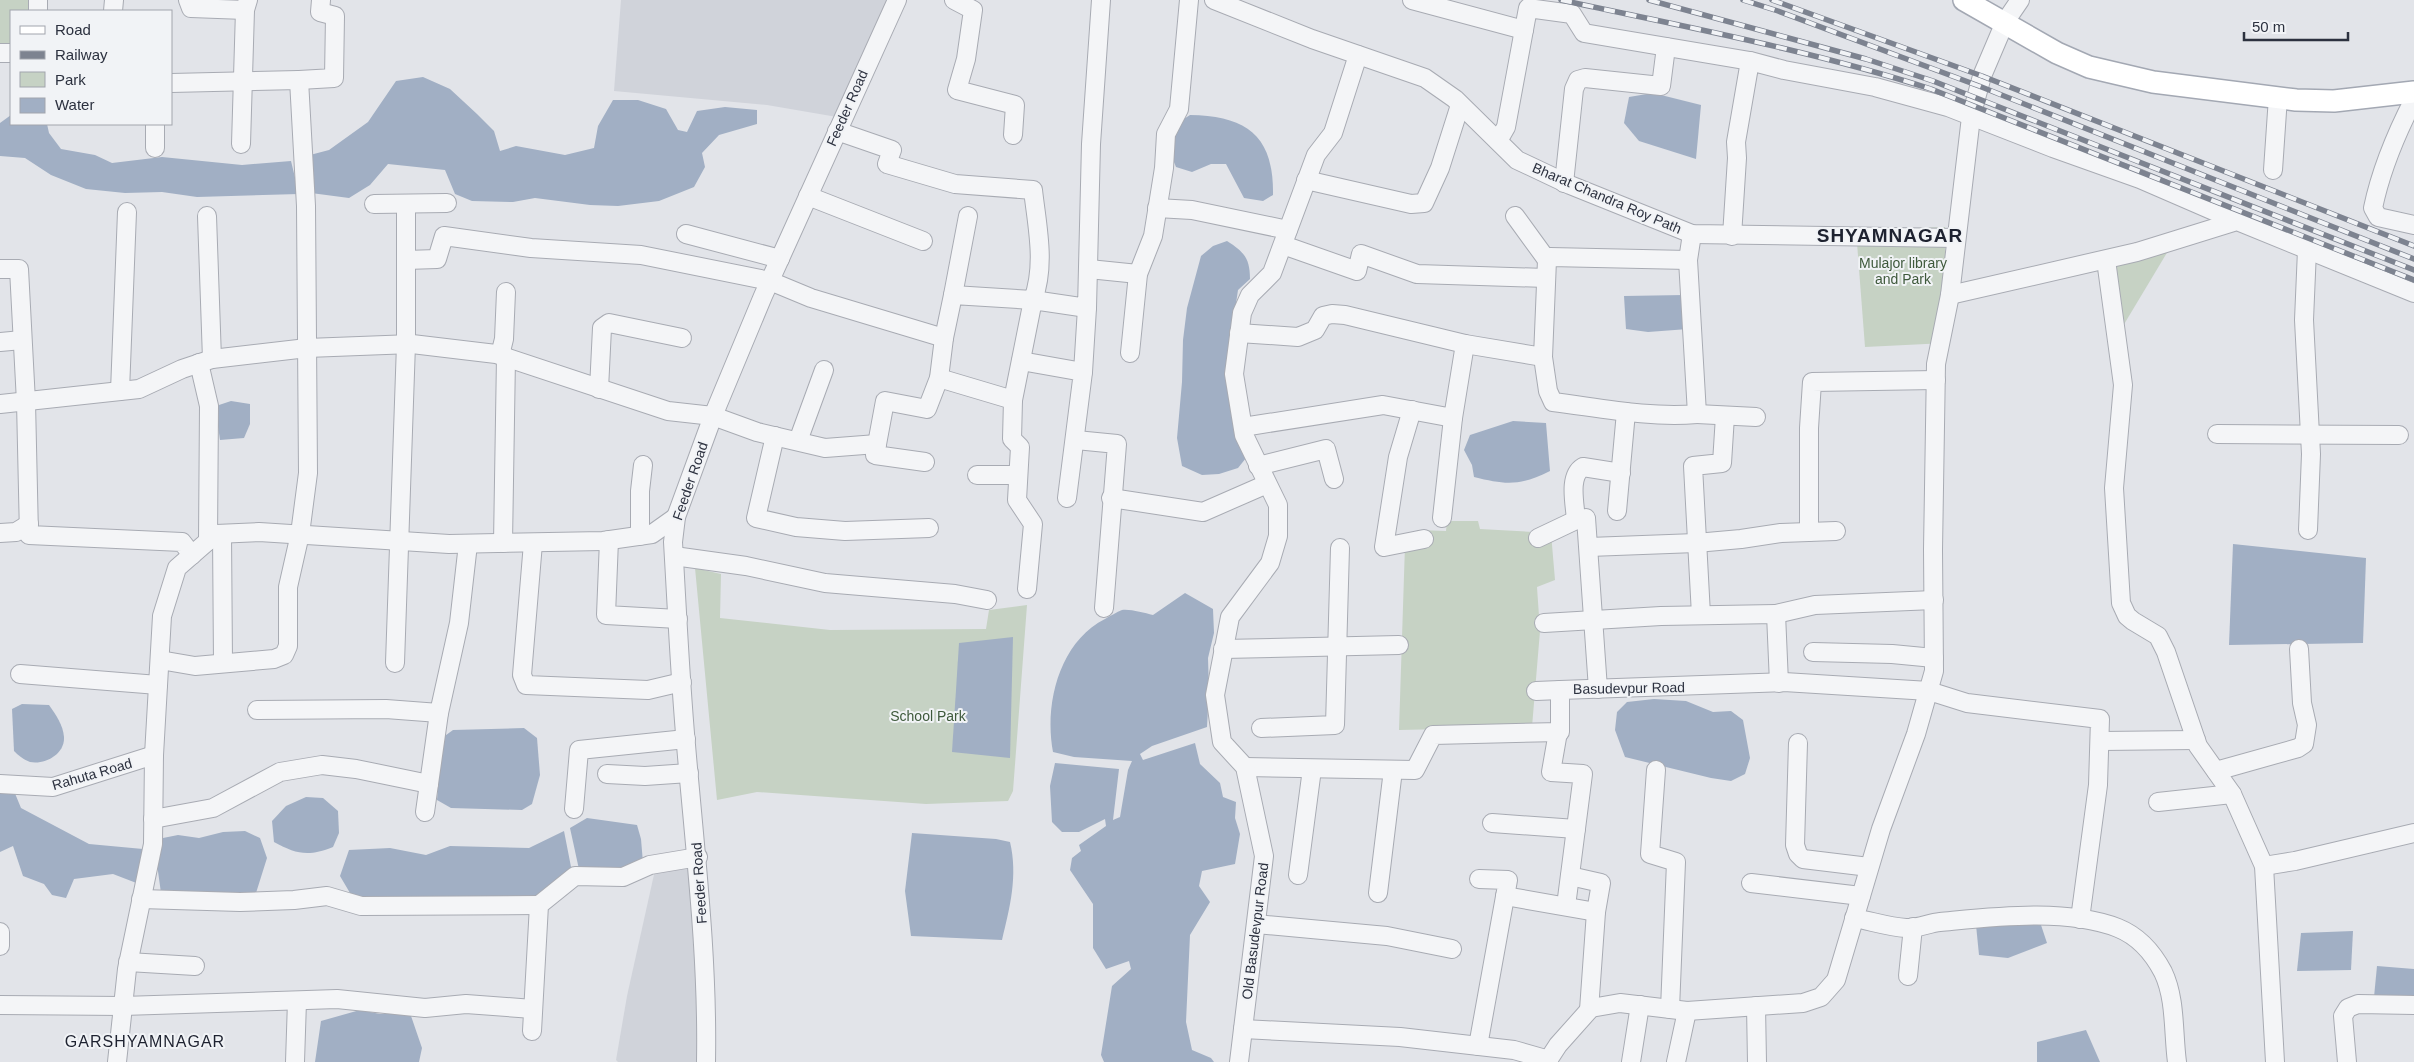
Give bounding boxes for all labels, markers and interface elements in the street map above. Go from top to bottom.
legend [10,10,172,125]
scale bar [2244,10,2348,42]
text: 50 m [2252,18,2285,35]
text: Road [55,21,91,38]
text: Railway [55,46,108,63]
street label: Feeder Road [823,67,871,149]
text: Park [55,71,86,88]
text: Water [55,96,94,113]
street label: Bharat Chandra Roy Path [1530,159,1684,237]
district label: SHYAMNAGAR [1817,225,1963,246]
park label: Mulajor library and Park [1859,255,1947,287]
street label: Feeder Road [669,440,711,522]
street label: Basudevpur Road [1573,679,1685,697]
park label: School Park [890,708,967,724]
street label: Rahuta Road [50,755,134,793]
street label: Feeder Road [688,842,710,924]
street label: Old Basudevpur Road [1239,862,1271,1000]
district label: GARSHYAMNAGAR [65,1033,225,1050]

